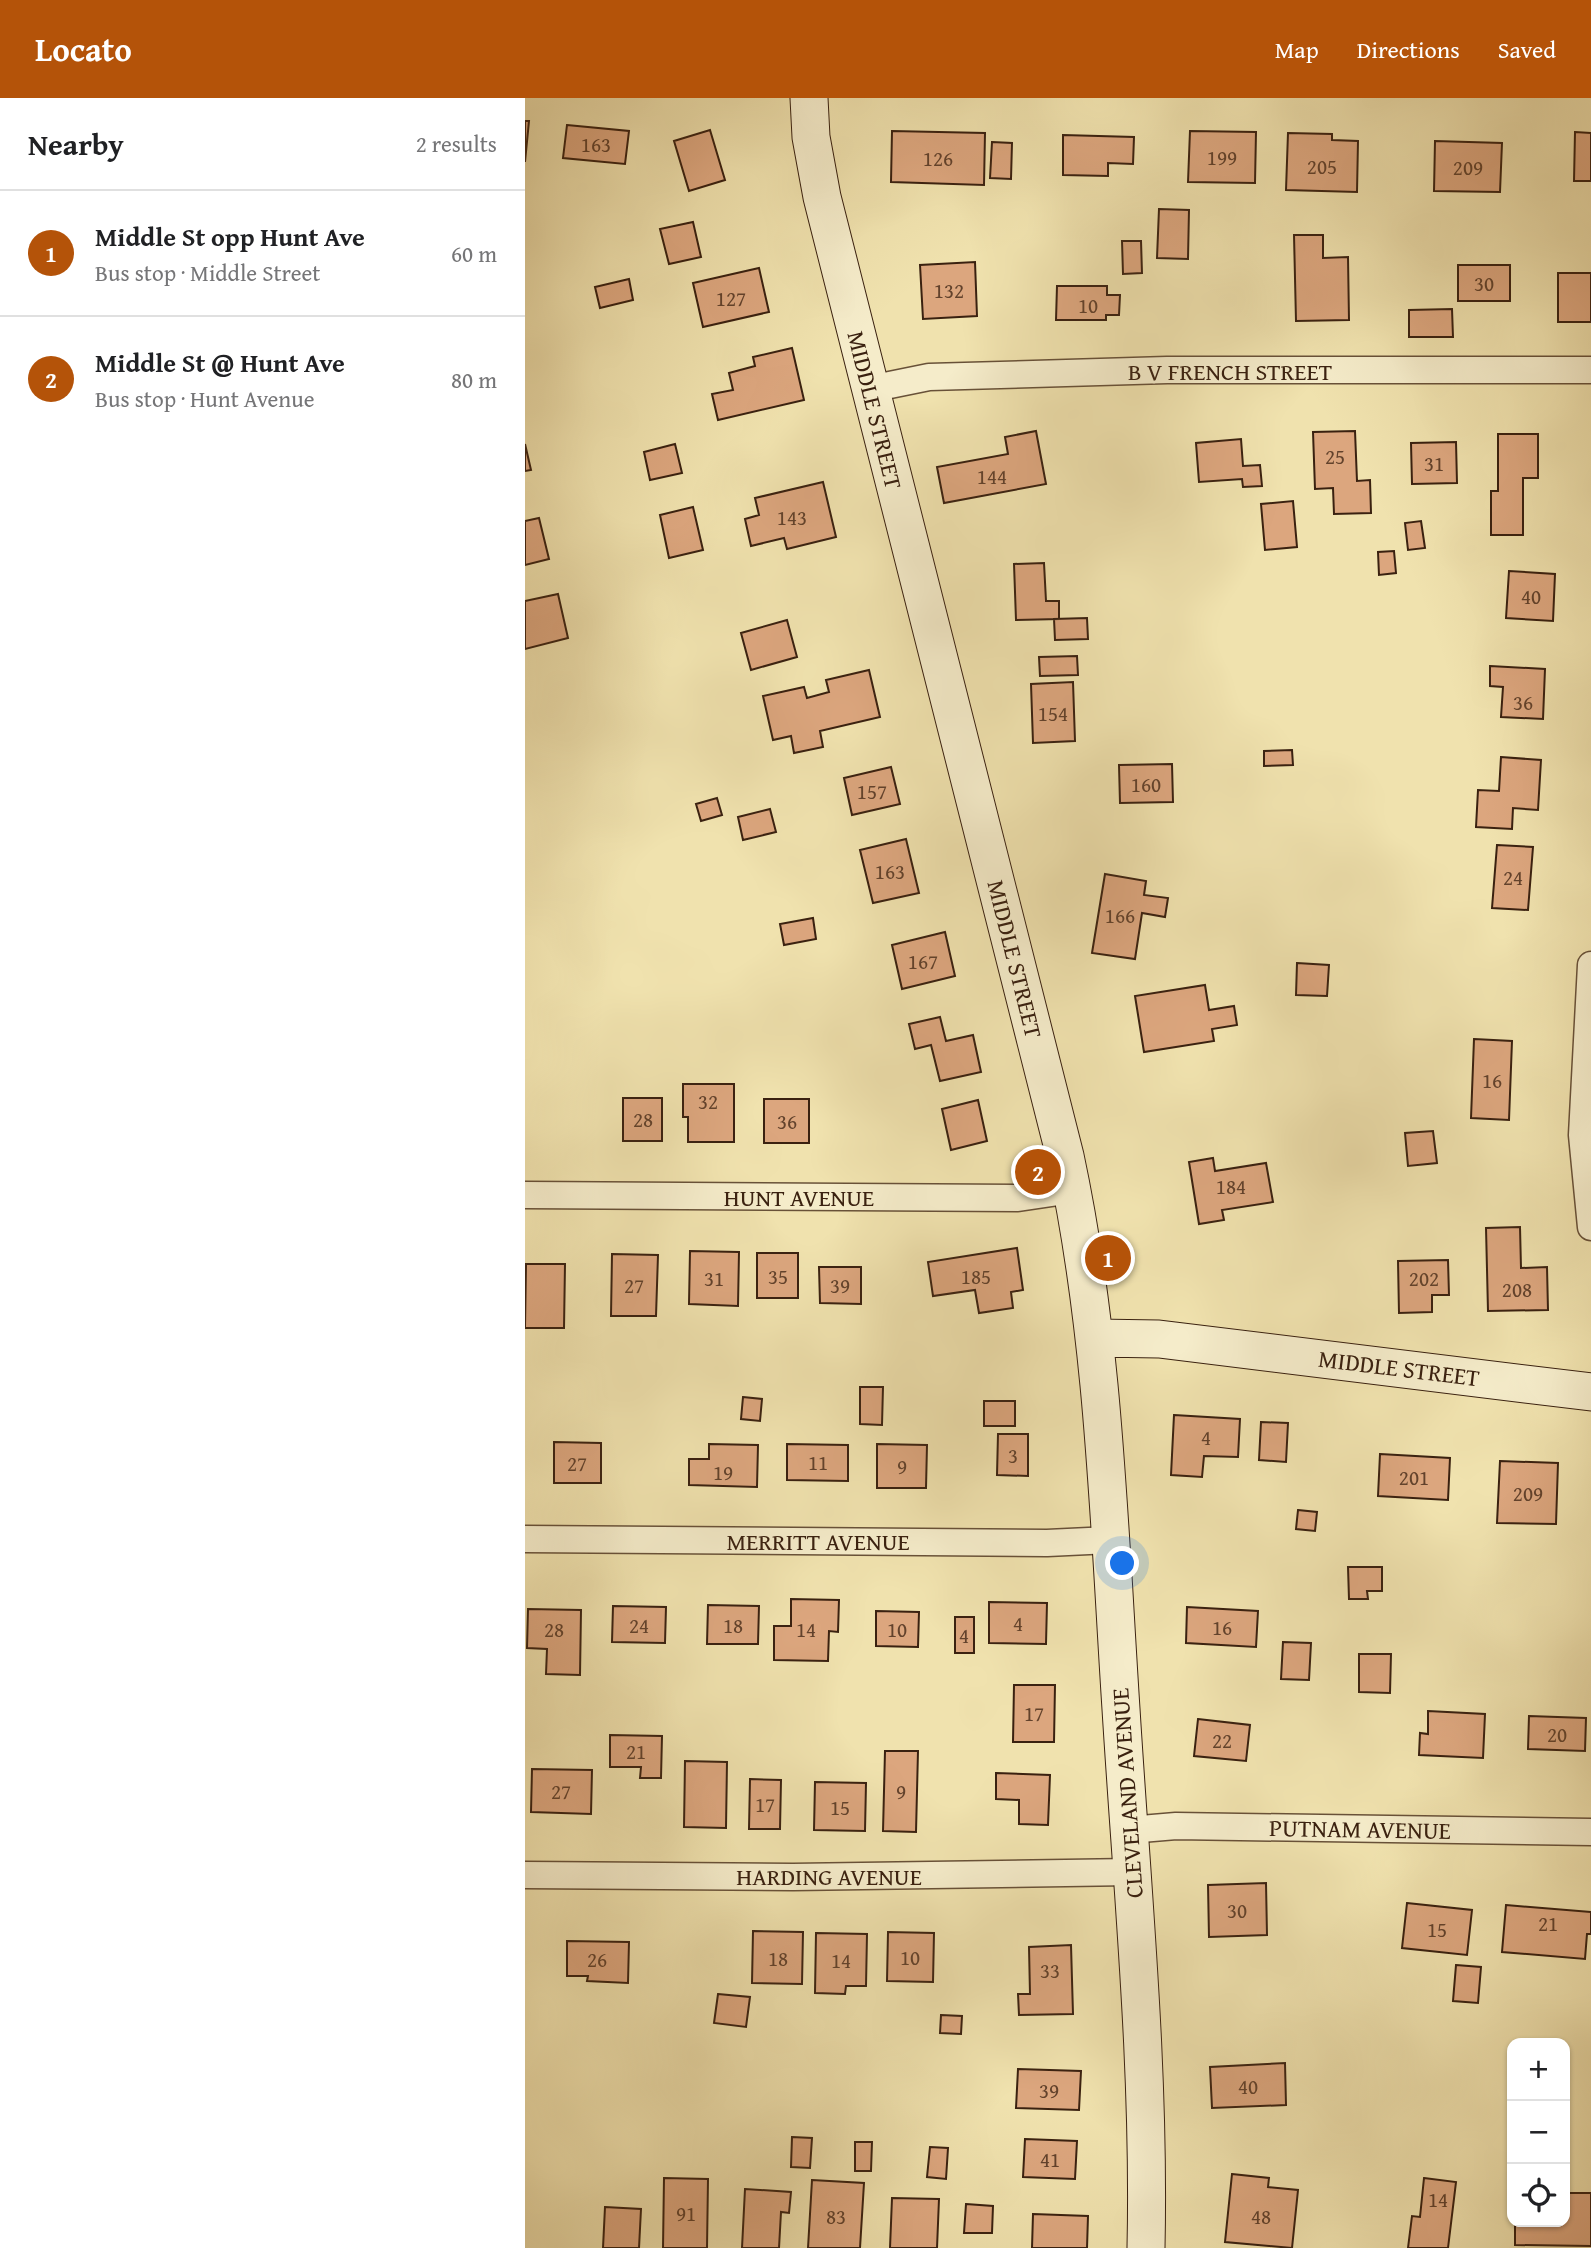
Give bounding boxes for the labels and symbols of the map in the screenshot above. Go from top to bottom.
house number: 163 [581,129,611,160]
house number: 199 [1207,142,1237,173]
house number: 126 [923,143,953,174]
house number: 205 [1307,151,1337,182]
house number: 209 [1453,152,1483,183]
house number: 30 [1474,268,1494,299]
house number: 132 [934,275,964,306]
house number: 127 [716,283,746,314]
house number: 10 [1078,290,1098,321]
street label: MIDDLE STREET [838,327,912,493]
street label: B V FRENCH STREET [1128,354,1332,389]
house number: 25 [1325,441,1345,472]
house number: 31 [1424,448,1444,479]
house number: 144 [977,461,1007,492]
house number: 143 [777,502,807,533]
house number: 40 [1521,581,1541,612]
house number: 36 [1513,687,1533,718]
house number: 154 [1038,698,1068,729]
house number: 160 [1131,769,1161,800]
house number: 157 [857,776,887,807]
house number: 163 [875,856,905,887]
house number: 24 [1503,862,1523,893]
street label: MIDDLE STREET [978,876,1052,1042]
house number: 166 [1105,900,1135,931]
house number: 167 [908,946,938,977]
house number: 16 [1482,1065,1502,1096]
house number: 32 [698,1086,718,1117]
house number: 28 [633,1104,653,1135]
house number: 36 [777,1106,797,1137]
pin: 2 [1015,1146,1061,1198]
house number: 184 [1216,1171,1246,1202]
street label: HUNT AVENUE [724,1180,874,1215]
pin: 1 [1085,1232,1131,1284]
house number: 35 [768,1261,788,1292]
house number: 185 [961,1261,991,1292]
house number: 31 [704,1263,724,1294]
house number: 202 [1409,1263,1439,1294]
house number: 27 [624,1270,644,1301]
house number: 39 [830,1270,850,1301]
house number: 208 [1502,1274,1532,1305]
street label: MIDDLE STREET [1316,1341,1482,1395]
house number: 4 [1201,1422,1211,1453]
house number: 3 [1008,1440,1018,1471]
house number: 11 [808,1447,828,1478]
house number: 27 [567,1448,587,1479]
house number: 9 [897,1451,907,1482]
house number: 19 [713,1457,733,1488]
house number: 201 [1399,1462,1429,1493]
house number: 209 [1513,1478,1543,1509]
street label: MERRITT AVENUE [726,1524,910,1559]
your location [1105,1546,1139,1580]
house number: 4 [1013,1608,1023,1639]
house number: 24 [629,1610,649,1641]
house number: 18 [723,1610,743,1641]
house number: 16 [1212,1612,1232,1643]
house number: 28 [544,1614,564,1645]
house number: 14 [796,1614,816,1645]
house number: 10 [887,1614,907,1645]
house number: 4 [959,1620,969,1651]
street label: CLEVELAND AVENUE [1102,1687,1152,1899]
house number: 17 [1024,1698,1044,1729]
house number: 20 [1547,1719,1567,1750]
house number: 22 [1212,1725,1232,1756]
house number: 21 [626,1736,646,1767]
house number: 27 [551,1776,571,1807]
house number: 9 [896,1776,906,1807]
house number: 17 [755,1789,775,1820]
house number: 15 [830,1792,850,1823]
street label: PUTNAM AVENUE [1269,1810,1451,1848]
street label: HARDING AVENUE [736,1859,922,1894]
house number: 30 [1227,1895,1247,1926]
house number: 21 [1538,1908,1558,1939]
house number: 15 [1427,1914,1447,1945]
house number: 10 [900,1942,920,1973]
house number: 18 [768,1943,788,1974]
house number: 26 [587,1944,607,1975]
house number: 14 [831,1945,851,1976]
house number: 33 [1040,1955,1060,1986]
house number: 40 [1238,2071,1258,2102]
house number: 39 [1039,2075,1059,2106]
house number: 41 [1040,2144,1060,2175]
house number: 14 [1428,2184,1448,2215]
house number: 91 [676,2198,696,2229]
house number: 83 [826,2201,846,2232]
house number: 48 [1251,2201,1271,2232]

